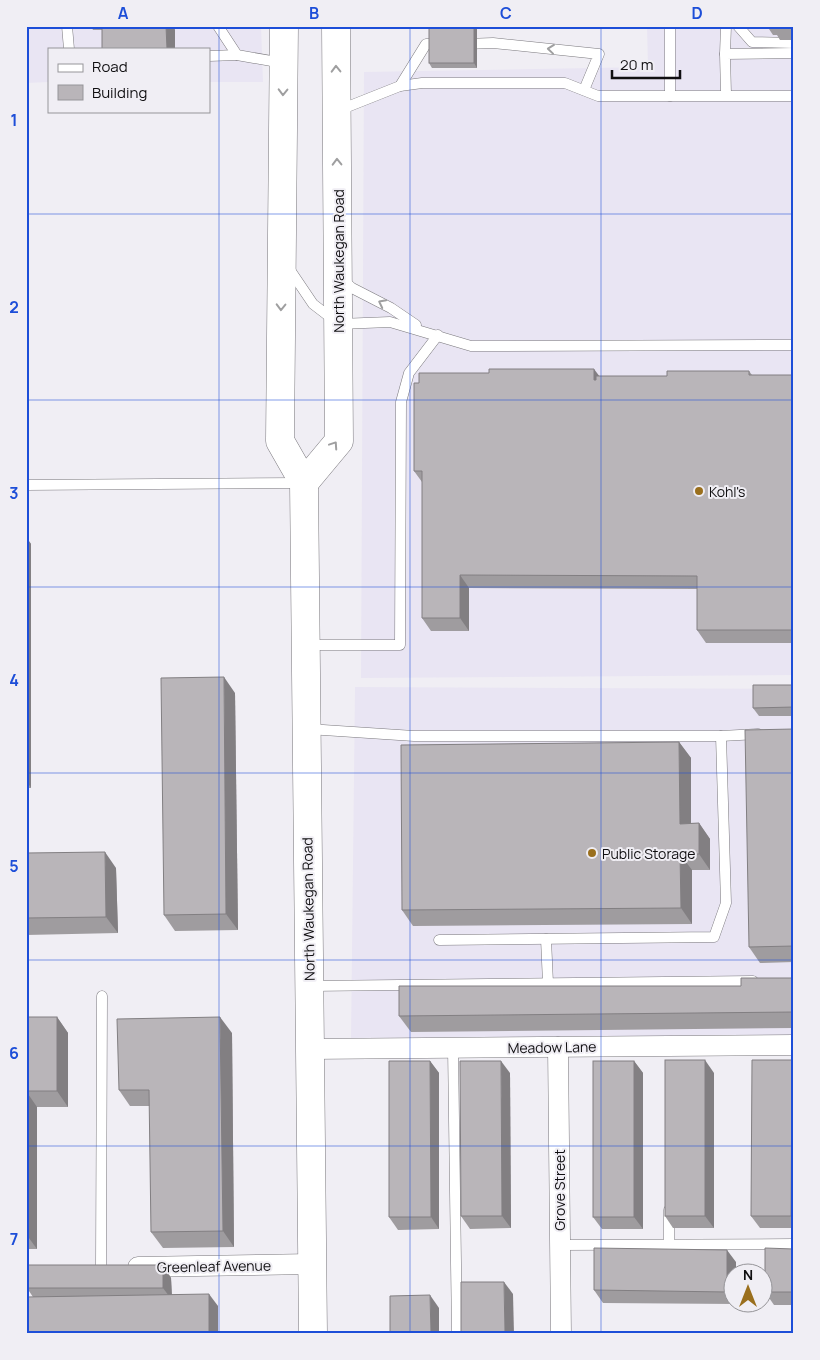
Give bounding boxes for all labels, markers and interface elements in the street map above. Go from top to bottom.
text: A [118,2,129,24]
text: B [309,2,319,24]
text: C [500,2,512,24]
text: D [691,2,703,24]
one-way arrow [546,44,554,55]
legend [48,48,210,112]
scale bar [612,48,680,80]
text: 20 m [620,54,653,75]
text: Road [92,56,128,77]
one-way arrow [331,64,341,72]
text: Building [92,82,147,103]
one-way arrow [278,89,288,97]
text: 1 [10,109,18,131]
one-way arrow [332,158,342,166]
street label: North Waukegan Road [329,189,348,333]
text: 2 [9,296,19,318]
one-way arrow [379,300,388,310]
one-way arrow [276,304,286,311]
one-way arrow [328,441,337,451]
text: 3 [9,482,19,504]
place label: Kohl's [709,482,745,501]
marker: Kohl's [693,485,705,497]
text: 4 [9,669,19,691]
street label: North Waukegan Road [297,837,319,981]
place label: Public Storage [602,844,695,863]
marker: Public Storage [586,847,598,859]
text: 5 [9,855,19,877]
street label: Meadow Lane [507,1037,597,1057]
text: 6 [9,1042,19,1064]
street label: Grove Street [550,1149,569,1231]
text: 7 [10,1228,18,1250]
street label: Greenleaf Avenue [157,1256,271,1276]
north arrow [722,1262,772,1312]
text: N [743,1265,753,1284]

